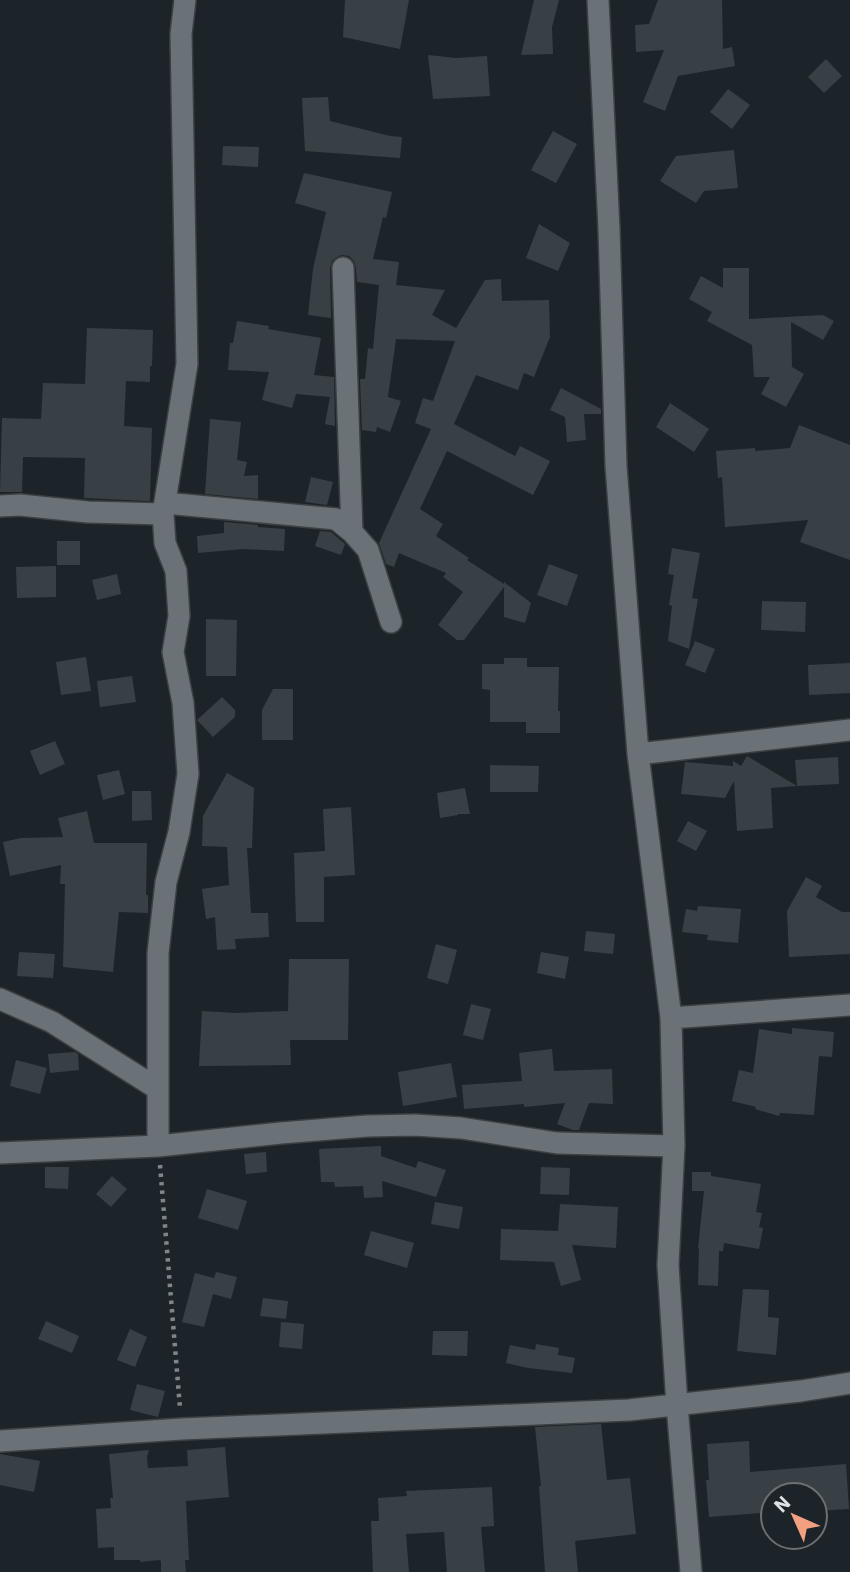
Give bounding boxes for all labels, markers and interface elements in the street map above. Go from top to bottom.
north arrow [759,1481,829,1551]
text: N [769,1491,795,1517]

